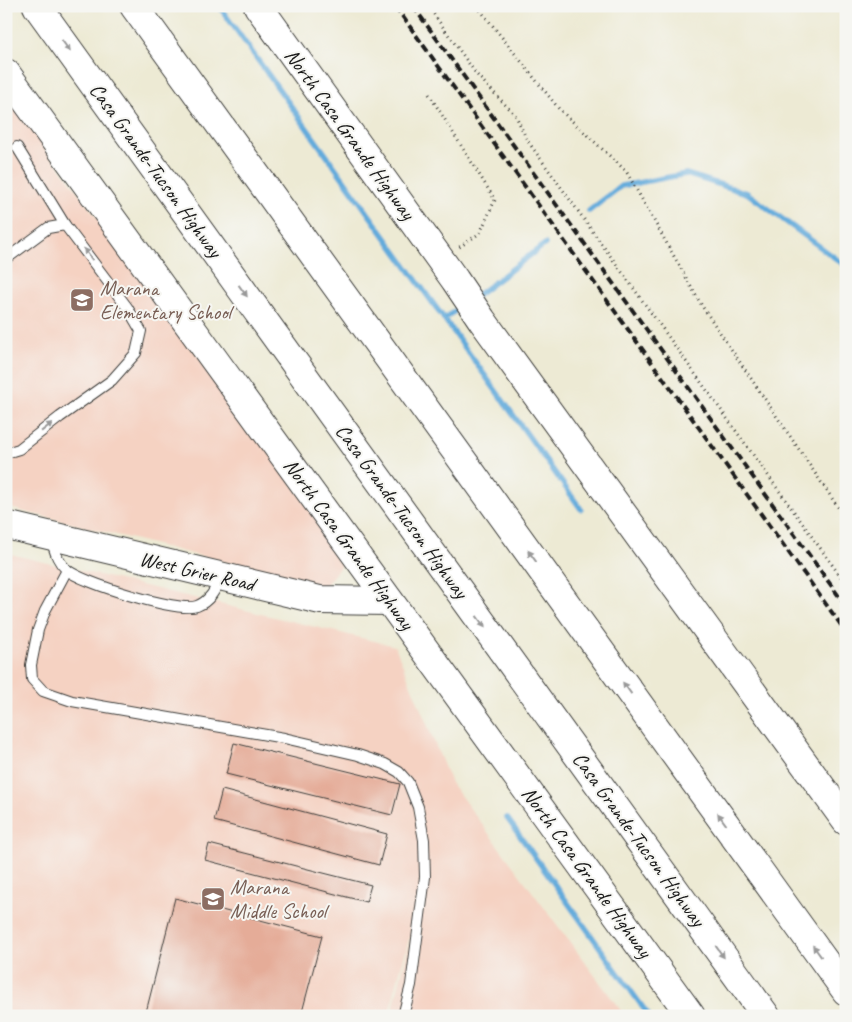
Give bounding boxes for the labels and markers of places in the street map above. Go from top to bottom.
place label: Marana Elementary School [100,275,235,325]
school or university icon: Marana Elementary School [69,287,95,313]
place label: Marana Middle School [230,874,330,924]
school or university icon: Marana Middle School [200,886,226,912]

